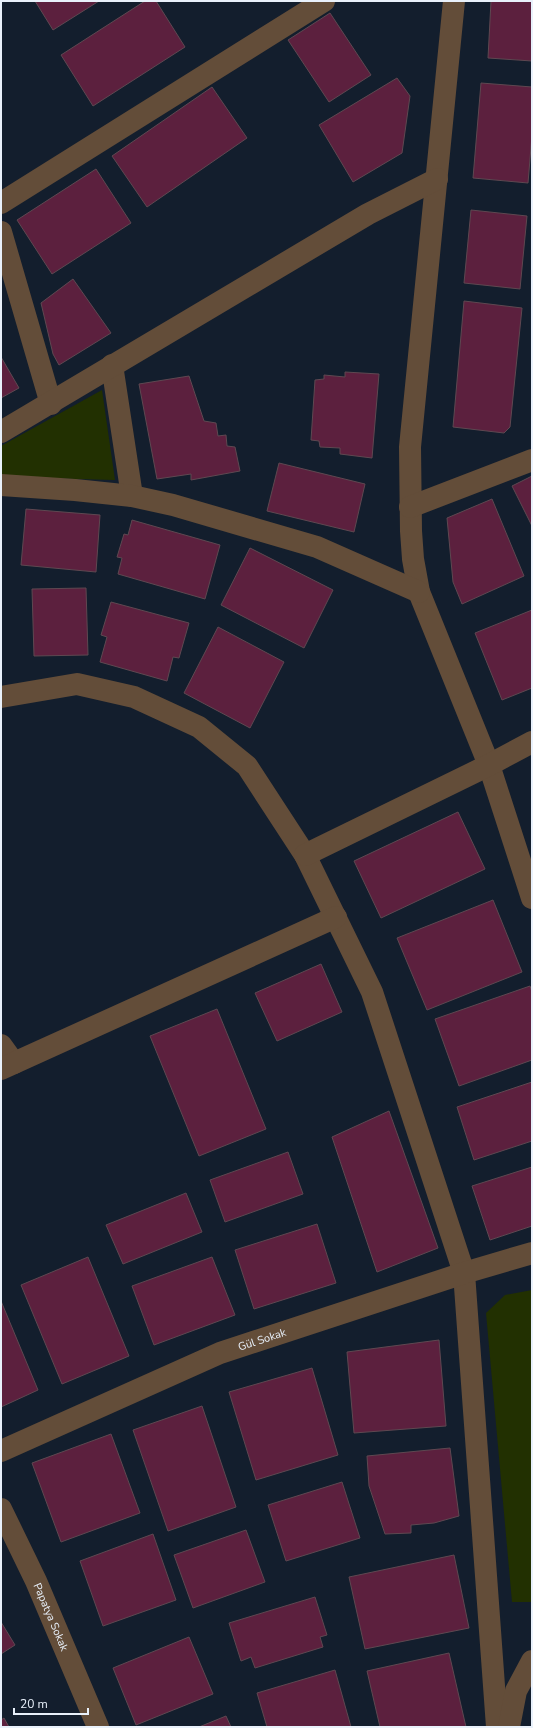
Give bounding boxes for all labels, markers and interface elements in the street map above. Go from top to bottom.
street label: Gül Sokak [236,1324,288,1354]
street label: Papatya Sokak [30,1580,73,1654]
scale bar [14,1690,88,1716]
text: 20 m [20,1696,48,1712]

